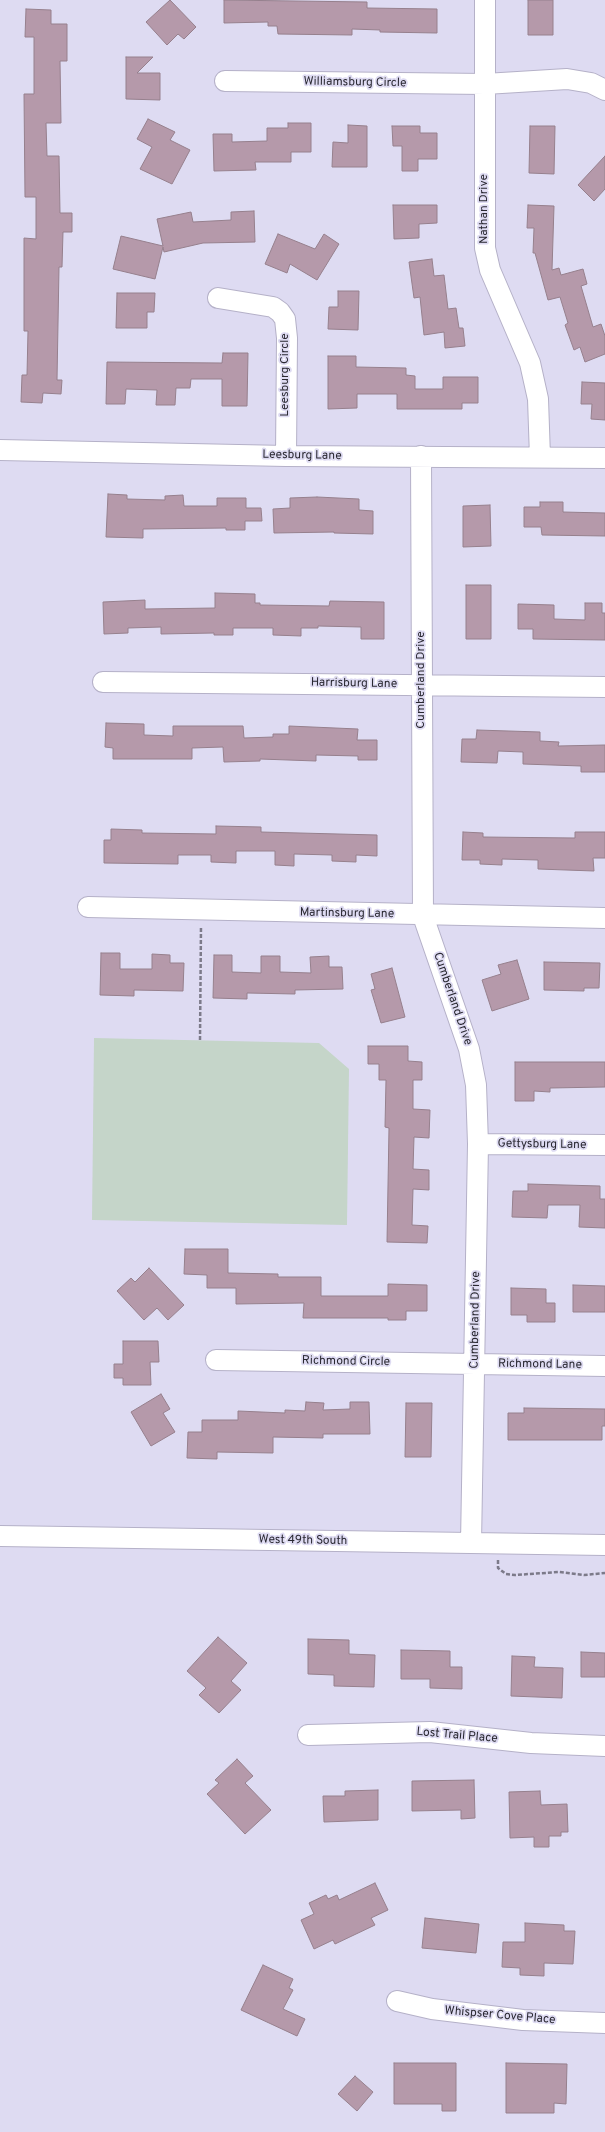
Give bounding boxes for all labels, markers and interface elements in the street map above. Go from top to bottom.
street label: Williamsburg Circle [303,75,407,91]
street label: Nathan Drive [478,174,492,244]
street label: Leesburg Circle [279,333,293,417]
street label: Leesburg Lane [262,448,342,464]
street label: Cumberland Drive [415,631,429,729]
street label: Harrisburg Lane [311,676,397,692]
street label: Martinsburg Lane [300,906,394,922]
street label: Cumberland Drive [429,951,475,1047]
street label: Gettysburg Lane [497,1137,587,1153]
street label: Cumberland Drive [468,1271,484,1369]
street label: Richmond Circle [302,1354,390,1370]
street label: Richmond Lane [498,1357,582,1373]
street label: West 49th South [258,1533,348,1549]
street label: Lost Trail Place [416,1725,498,1747]
street label: Whispser Cove Place [444,2004,556,2028]

